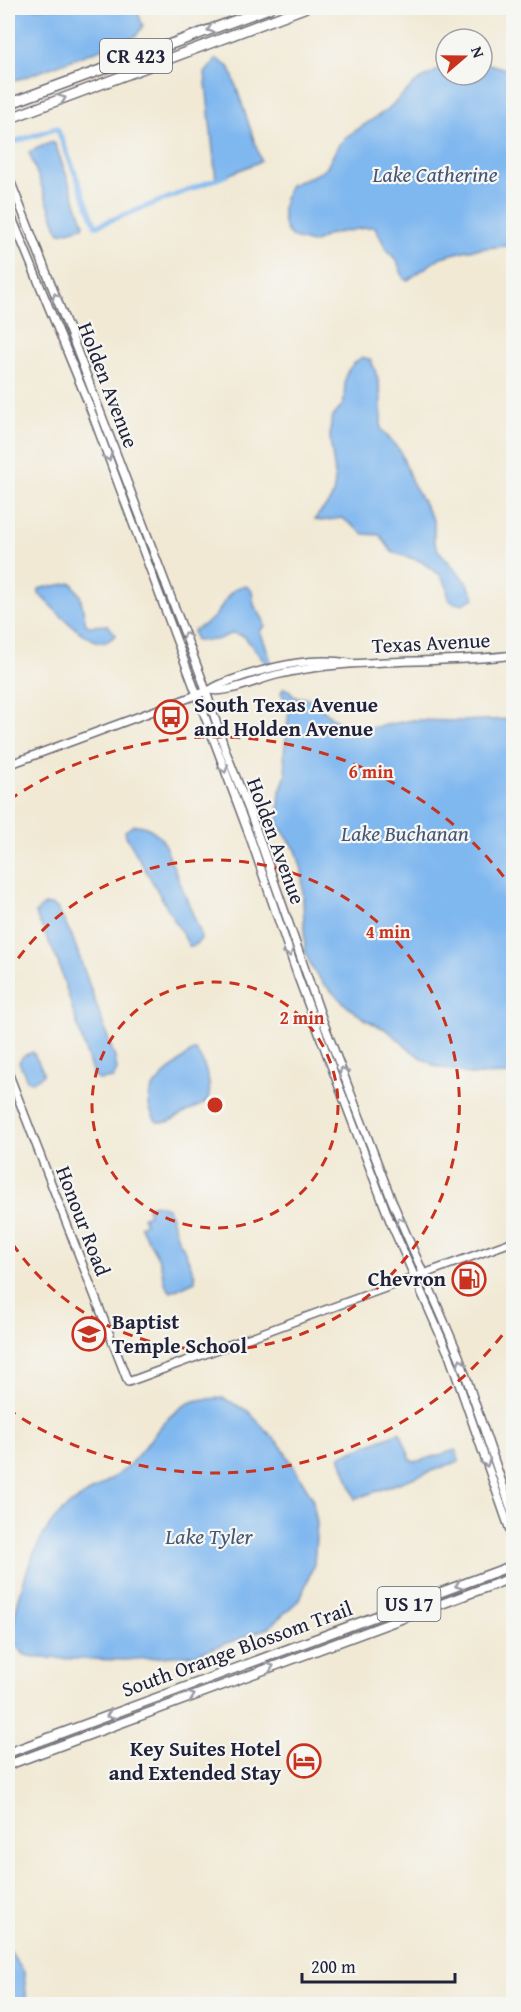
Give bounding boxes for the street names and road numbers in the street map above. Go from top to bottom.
road number: CR 423 [100,39,172,73]
street label: Holden Avenue [70,317,147,452]
street label: Texas Avenue [371,624,491,661]
street label: Holden Avenue [239,773,314,909]
street label: Honour Road [48,1161,119,1281]
road number: US 17 [378,1587,440,1621]
street label: South Orange Blossom Trail [117,1592,357,1705]

